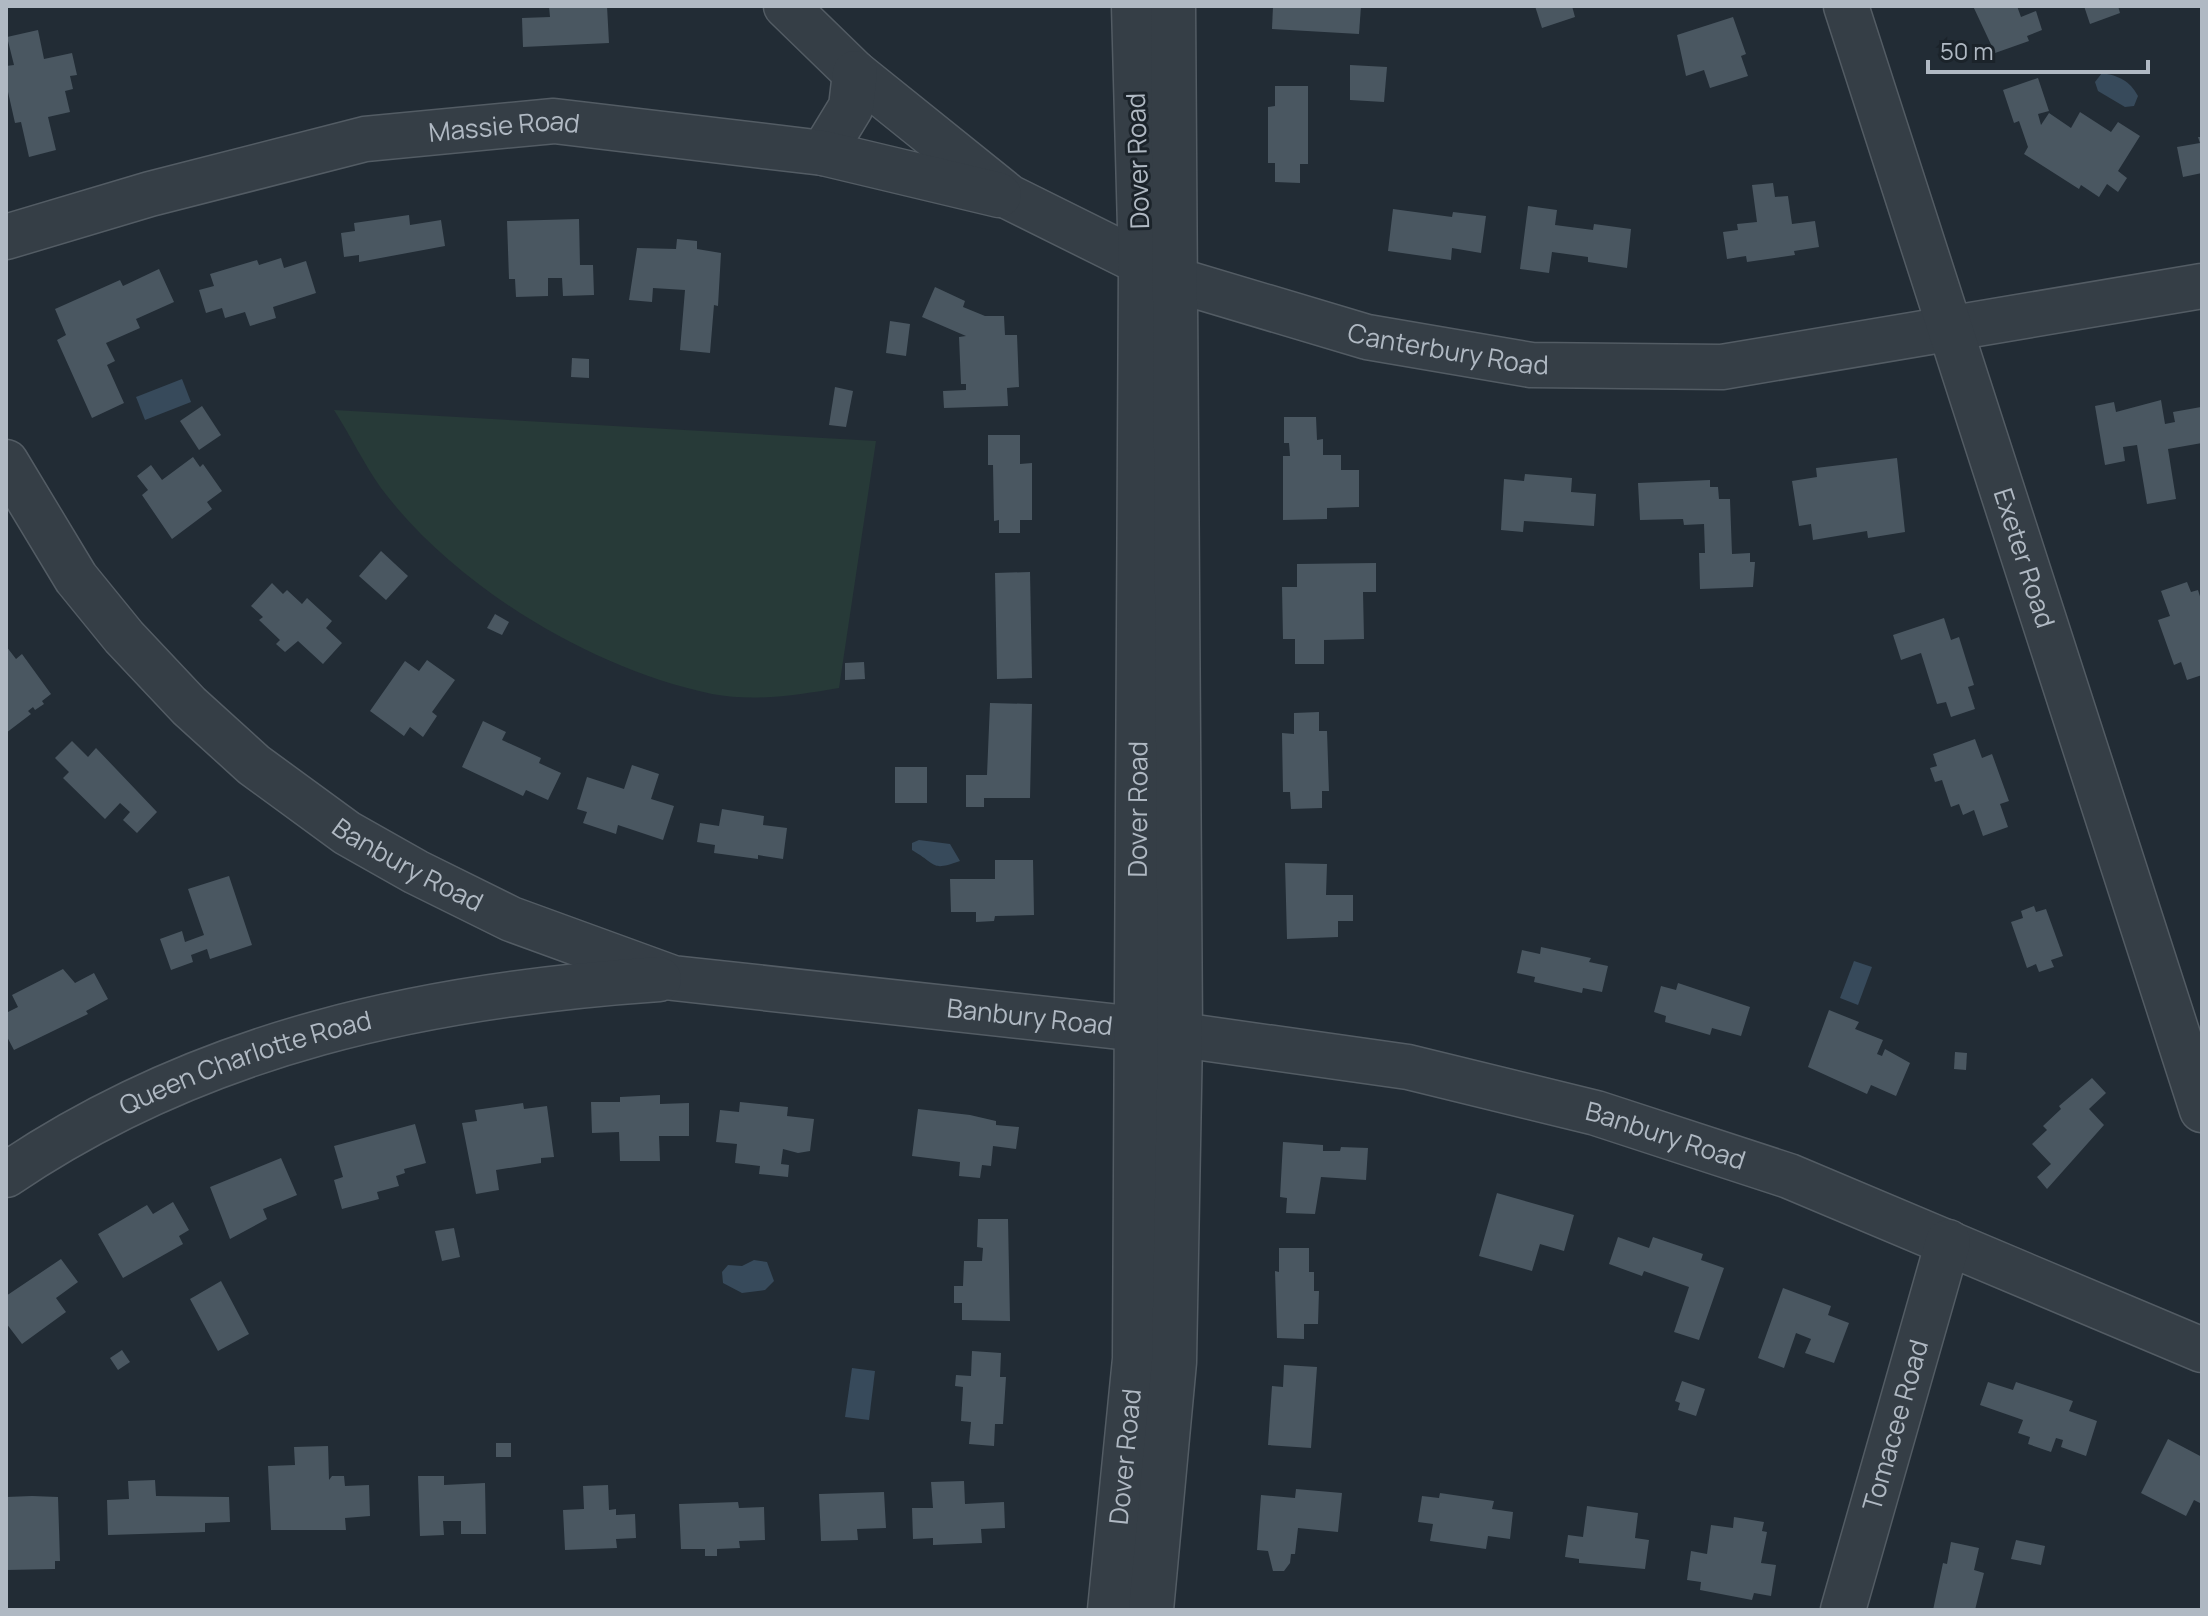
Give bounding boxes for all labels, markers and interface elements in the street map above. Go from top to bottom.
scale bar [1928,24,2148,74]
text: 50 m [1940,34,1994,67]
street label: Dover Road [1117,92,1157,230]
street label: Massie Road [427,102,582,150]
street label: Canterbury Road [1343,313,1549,382]
street label: Exeter Road [1986,483,2064,632]
street label: Dover Road [1119,741,1155,878]
street label: Banbury Road [325,809,490,919]
street label: Banbury Road [945,989,1115,1043]
street label: Queen Charlotte Road [113,1001,375,1123]
street label: Banbury Road [1582,1092,1750,1178]
street label: Tomacee Road [1853,1335,1936,1515]
street label: Dover Road [1100,1387,1149,1526]

